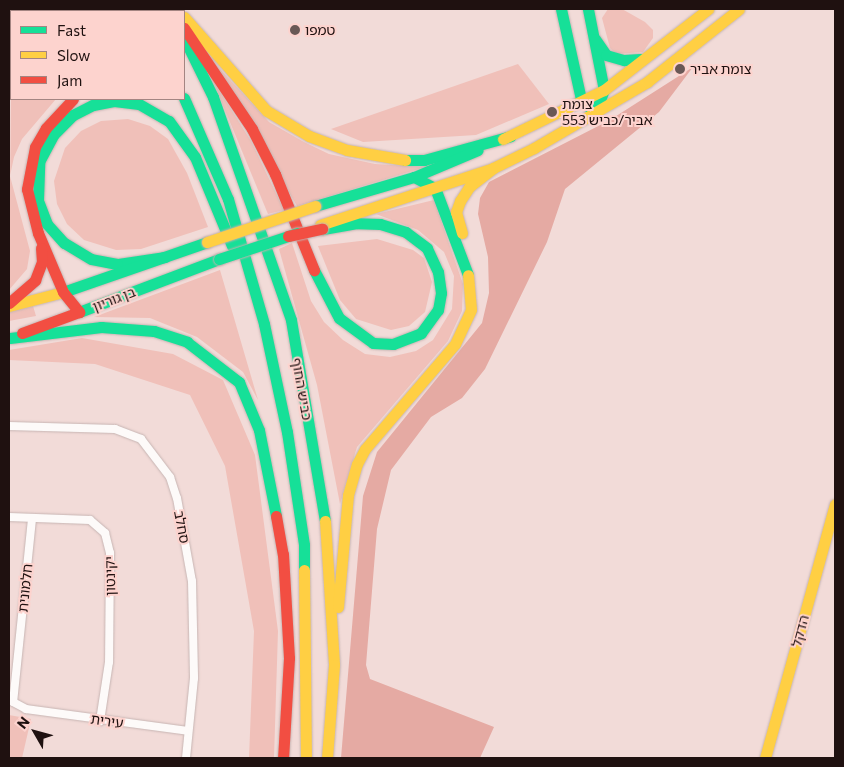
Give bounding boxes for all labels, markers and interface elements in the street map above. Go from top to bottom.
legend [10,10,185,100]
text: Fast [57,21,86,39]
place label: טמפו [305,22,335,38]
marker: טמפו [289,24,301,36]
text: Slow [57,46,90,64]
place label: צומת אביר [690,61,752,77]
marker: צומת אביר [674,63,686,75]
text: Jam [57,71,82,89]
place label: צומת אביר/כביש 553 [562,96,653,128]
marker: צומת אביר/כביש 553 [546,106,558,118]
street label: בן גוריון [90,283,138,315]
street label: כביש החוף [288,356,316,422]
street label: סחלב [171,509,193,545]
street label: יקינטון [101,556,119,596]
street label: חלמונית [14,563,36,613]
street label: הדקל [788,613,812,649]
north arrow [10,707,60,757]
street label: עירית [90,710,124,732]
text: N [13,713,33,732]

